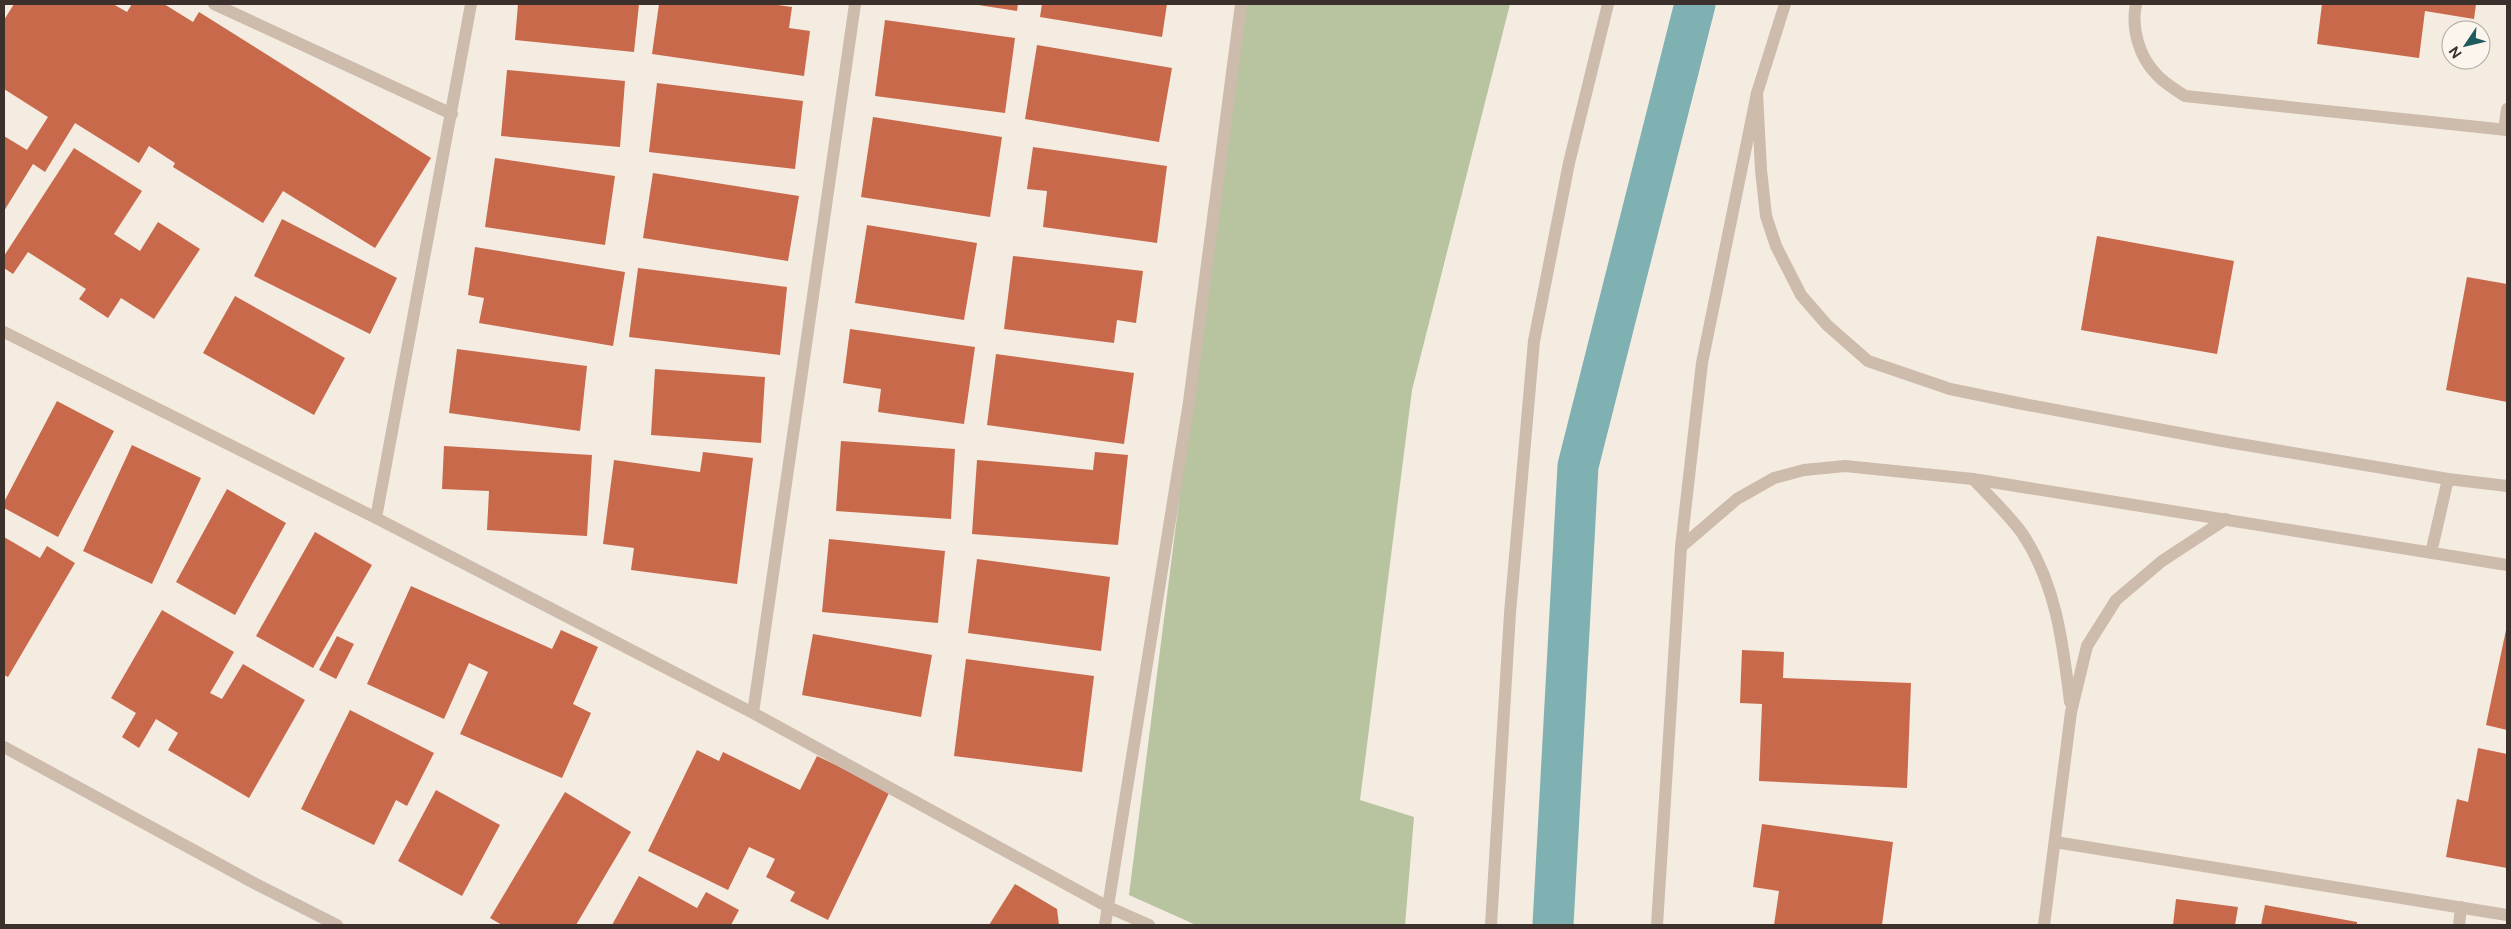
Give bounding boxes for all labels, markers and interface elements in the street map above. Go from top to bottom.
north arrow [2441,20,2491,70]
text: N [2446,43,2465,62]

